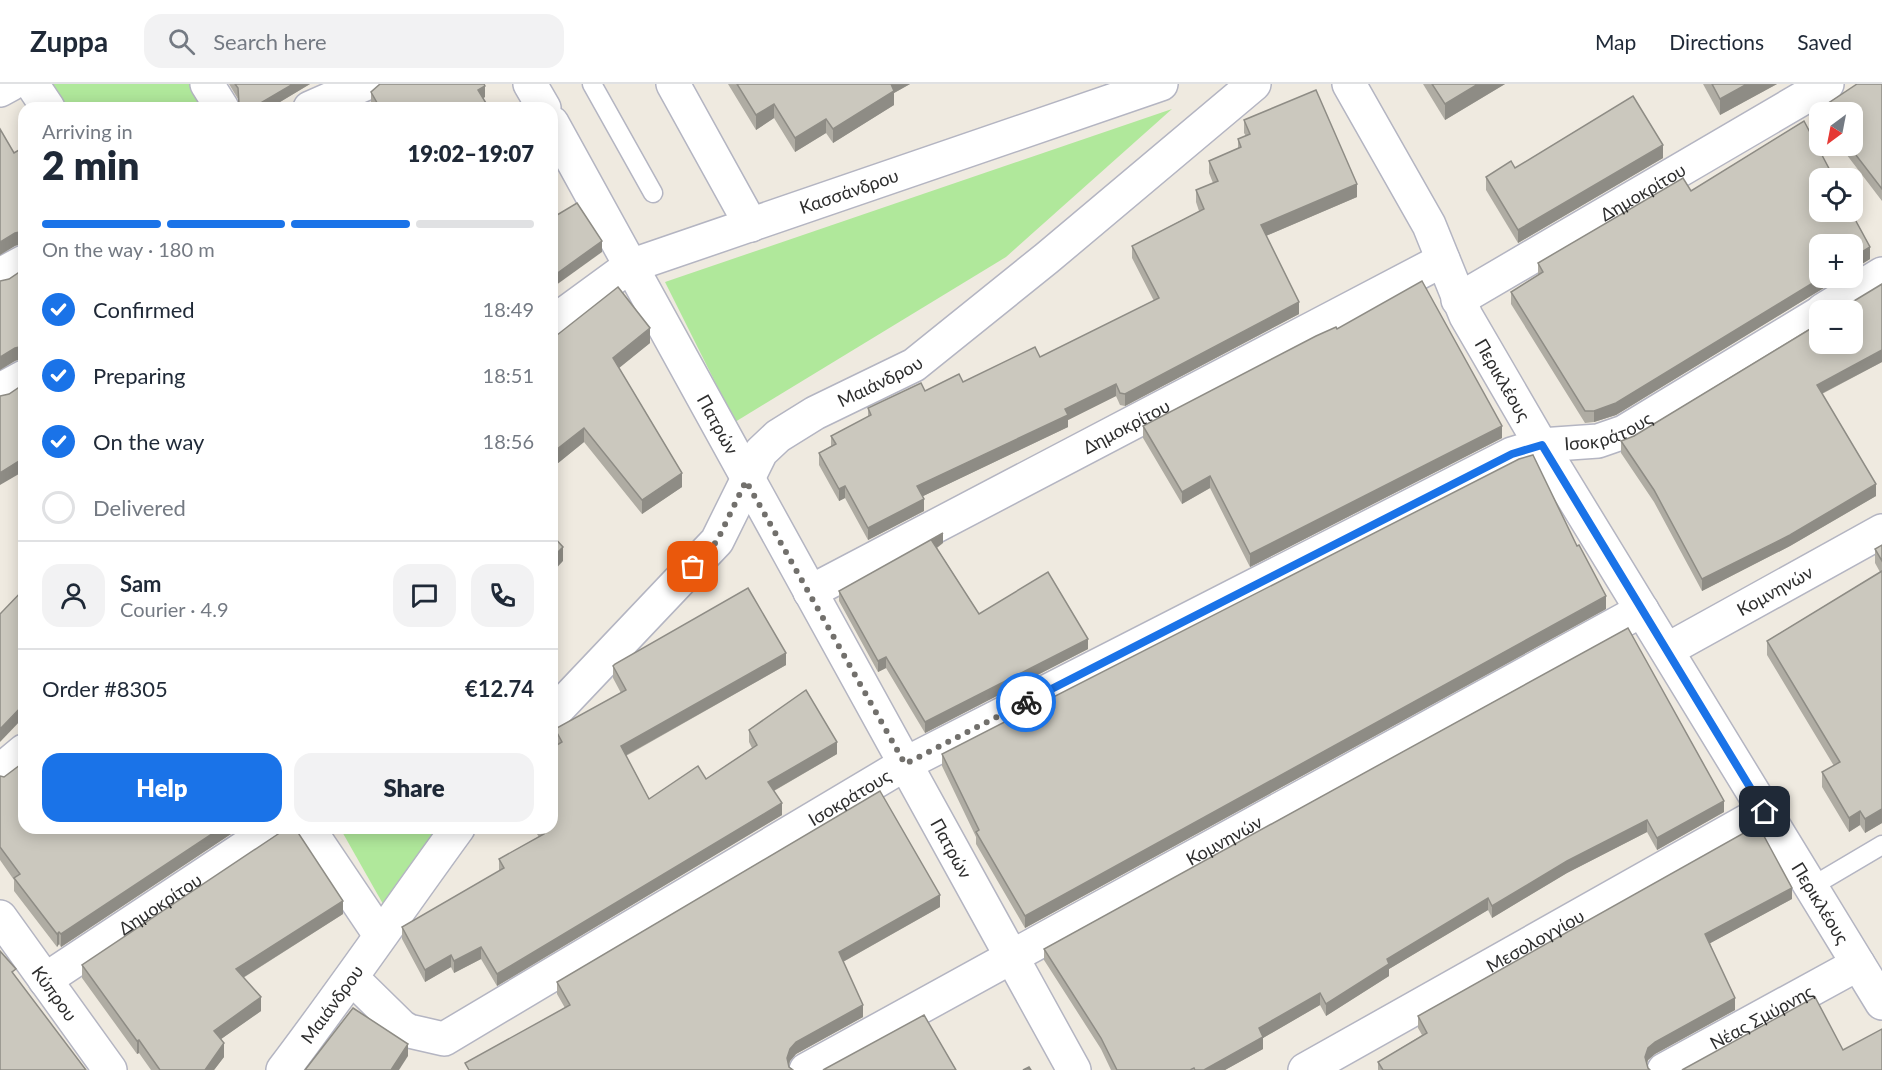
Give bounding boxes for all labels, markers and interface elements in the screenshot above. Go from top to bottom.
search box [144,14,564,68]
text: Zuppa [30,24,108,58]
icon: search [165,25,198,58]
text: Search here [213,28,327,55]
text: Map [1595,29,1636,54]
text: Directions [1669,29,1764,54]
text: Saved [1797,29,1852,54]
north arrow [1809,102,1863,156]
map controls [1809,102,1863,354]
text: Arriving in [42,119,133,143]
text: 19:02–19:07 [408,140,534,167]
text: 2 min [42,142,139,188]
street label: Δημοκρίτου [1596,158,1689,225]
street label: Κασσάνδρου [796,164,901,218]
button: locate [1809,168,1863,222]
button: + [1809,234,1863,288]
text: On the way · 180 m [42,237,215,261]
icon: check [42,293,75,326]
text: Confirmed [93,296,195,323]
text: 18:49 [483,297,534,321]
button: − [1809,300,1863,354]
street label: Περικλέους [1470,334,1536,425]
street label: Μαιάνδρου [834,352,927,411]
icon: check [42,359,75,392]
text: Preparing [93,362,185,389]
text: 18:51 [483,363,534,387]
street label: Πατρών [693,390,743,458]
street label: Δημοκρίτου [1079,394,1174,458]
street label: Ισοκράτους [1563,406,1657,454]
icon: check [42,425,75,458]
text: On the way [93,428,204,455]
text: 18:56 [483,429,534,453]
text: Delivered [93,494,186,521]
pin [667,541,718,592]
icon: bag [676,550,709,583]
street label: Κομνηνών [1733,561,1817,620]
button: person [42,564,105,627]
button: chat [393,564,456,627]
button: phone [471,564,534,627]
text: Sam [120,570,162,597]
text: Courier · 4.9 [120,597,229,621]
courier [996,672,1056,732]
text: Order #8305 [42,675,168,702]
text: €12.74 [465,675,534,702]
icon: bike [1010,686,1043,719]
button: Help [42,753,282,822]
button: Share [294,753,534,822]
street label: Ισοκράτους [804,764,895,830]
pin [1739,786,1790,837]
icon: home [1748,795,1781,828]
street label: Κομνηνών [1182,810,1266,870]
street label: Πατρών [926,814,977,882]
street label: Περικλέους [1787,858,1854,948]
street label: Δημοκρίτου [114,868,206,939]
street label: Μεσολογγίου [1482,904,1588,977]
street label: Κύπρου [28,961,82,1025]
street label: Μαιάνδρου [296,961,368,1048]
street label: Νέας Σμύρνης [1706,979,1817,1054]

